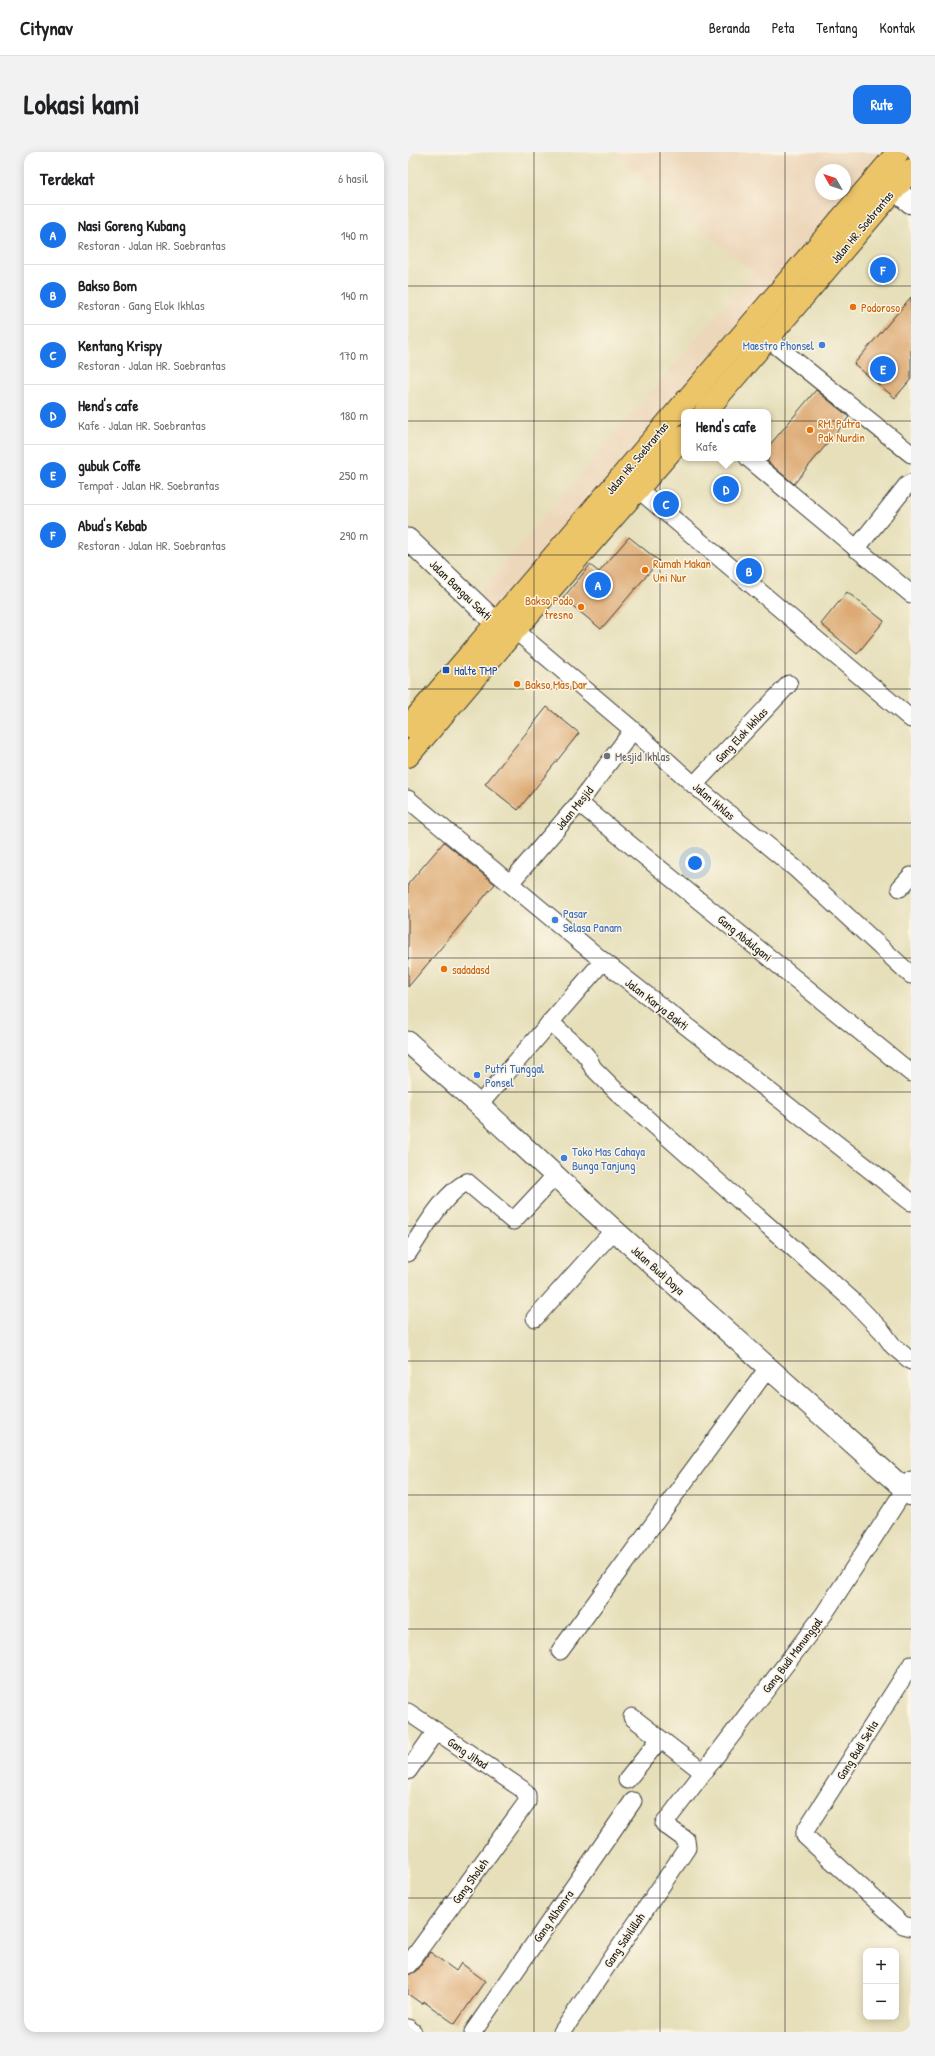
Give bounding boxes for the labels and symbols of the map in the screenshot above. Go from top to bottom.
north arrow [815,164,851,200]
street label: Jalan HR. Soebrantas [827,187,898,267]
pin: F [870,255,896,285]
place label: Podoroso [861,299,900,316]
marker: Podoroso [848,302,858,312]
place label: Maestro Phonsel [743,337,815,354]
marker: Maestro Phonsel [817,340,827,350]
pin: E [870,354,896,384]
place label: RM. Putra Pak Nurdin [818,415,865,446]
street label: Jalan HR. Soebrantas [602,418,673,498]
marker: RM. Putra Pak Nurdin [805,425,815,435]
pin: D [713,474,739,504]
pin: C [653,489,679,519]
place label: Rumah Makan Uni Nur [653,555,711,586]
street label: Jalan Bangau Sakti [426,556,496,624]
pin: B [736,556,762,586]
marker: Rumah Makan Uni Nur [640,565,650,575]
pin: A [585,570,611,600]
place label: Bakso Podo tresno [525,592,573,623]
marker: Bakso Podo tresno [576,602,586,612]
place label: Halte TMP [454,662,498,679]
marker: Halte TMP [441,665,451,675]
place label: Bakso Mas Dar [525,676,588,693]
marker: Bakso Mas Dar [512,679,522,689]
street label: Gang Elok Ikhlas [711,703,771,767]
place label: Mesjid Ikhlas [615,748,670,765]
marker: Mesjid Ikhlas [602,751,612,761]
street label: Jalan Ikhlas [689,778,739,824]
street label: Jalan Mesjid [551,782,597,834]
your location [685,853,705,873]
place label: Pasar Selasa Panam [563,905,622,936]
street label: Gang Abdulgani [714,911,776,965]
marker: Pasar Selasa Panam [550,915,560,925]
place label: sadadasd [452,961,490,978]
marker: sadadasd [439,964,449,974]
street label: Jalan Karya Bakti [622,974,692,1034]
place label: Putri Tunggal Ponsel [485,1060,545,1091]
marker: Putri Tunggal Ponsel [472,1070,482,1080]
place label: Toko Mas Cahaya Bunga Tanjung [572,1143,645,1174]
marker: Toko Mas Cahaya Bunga Tanjung [559,1153,569,1163]
street label: Jalan Budi Daya [628,1241,689,1299]
street label: Gang Budi Manunggal [758,1613,827,1696]
street label: Gang Budi Setia [832,1717,882,1783]
street label: Gang Jihad [444,1733,492,1773]
street label: Gang Sholeh [448,1855,492,1907]
street label: Gang Alhamra [529,1886,577,1946]
street label: Gang Sabilillah [599,1909,649,1971]

